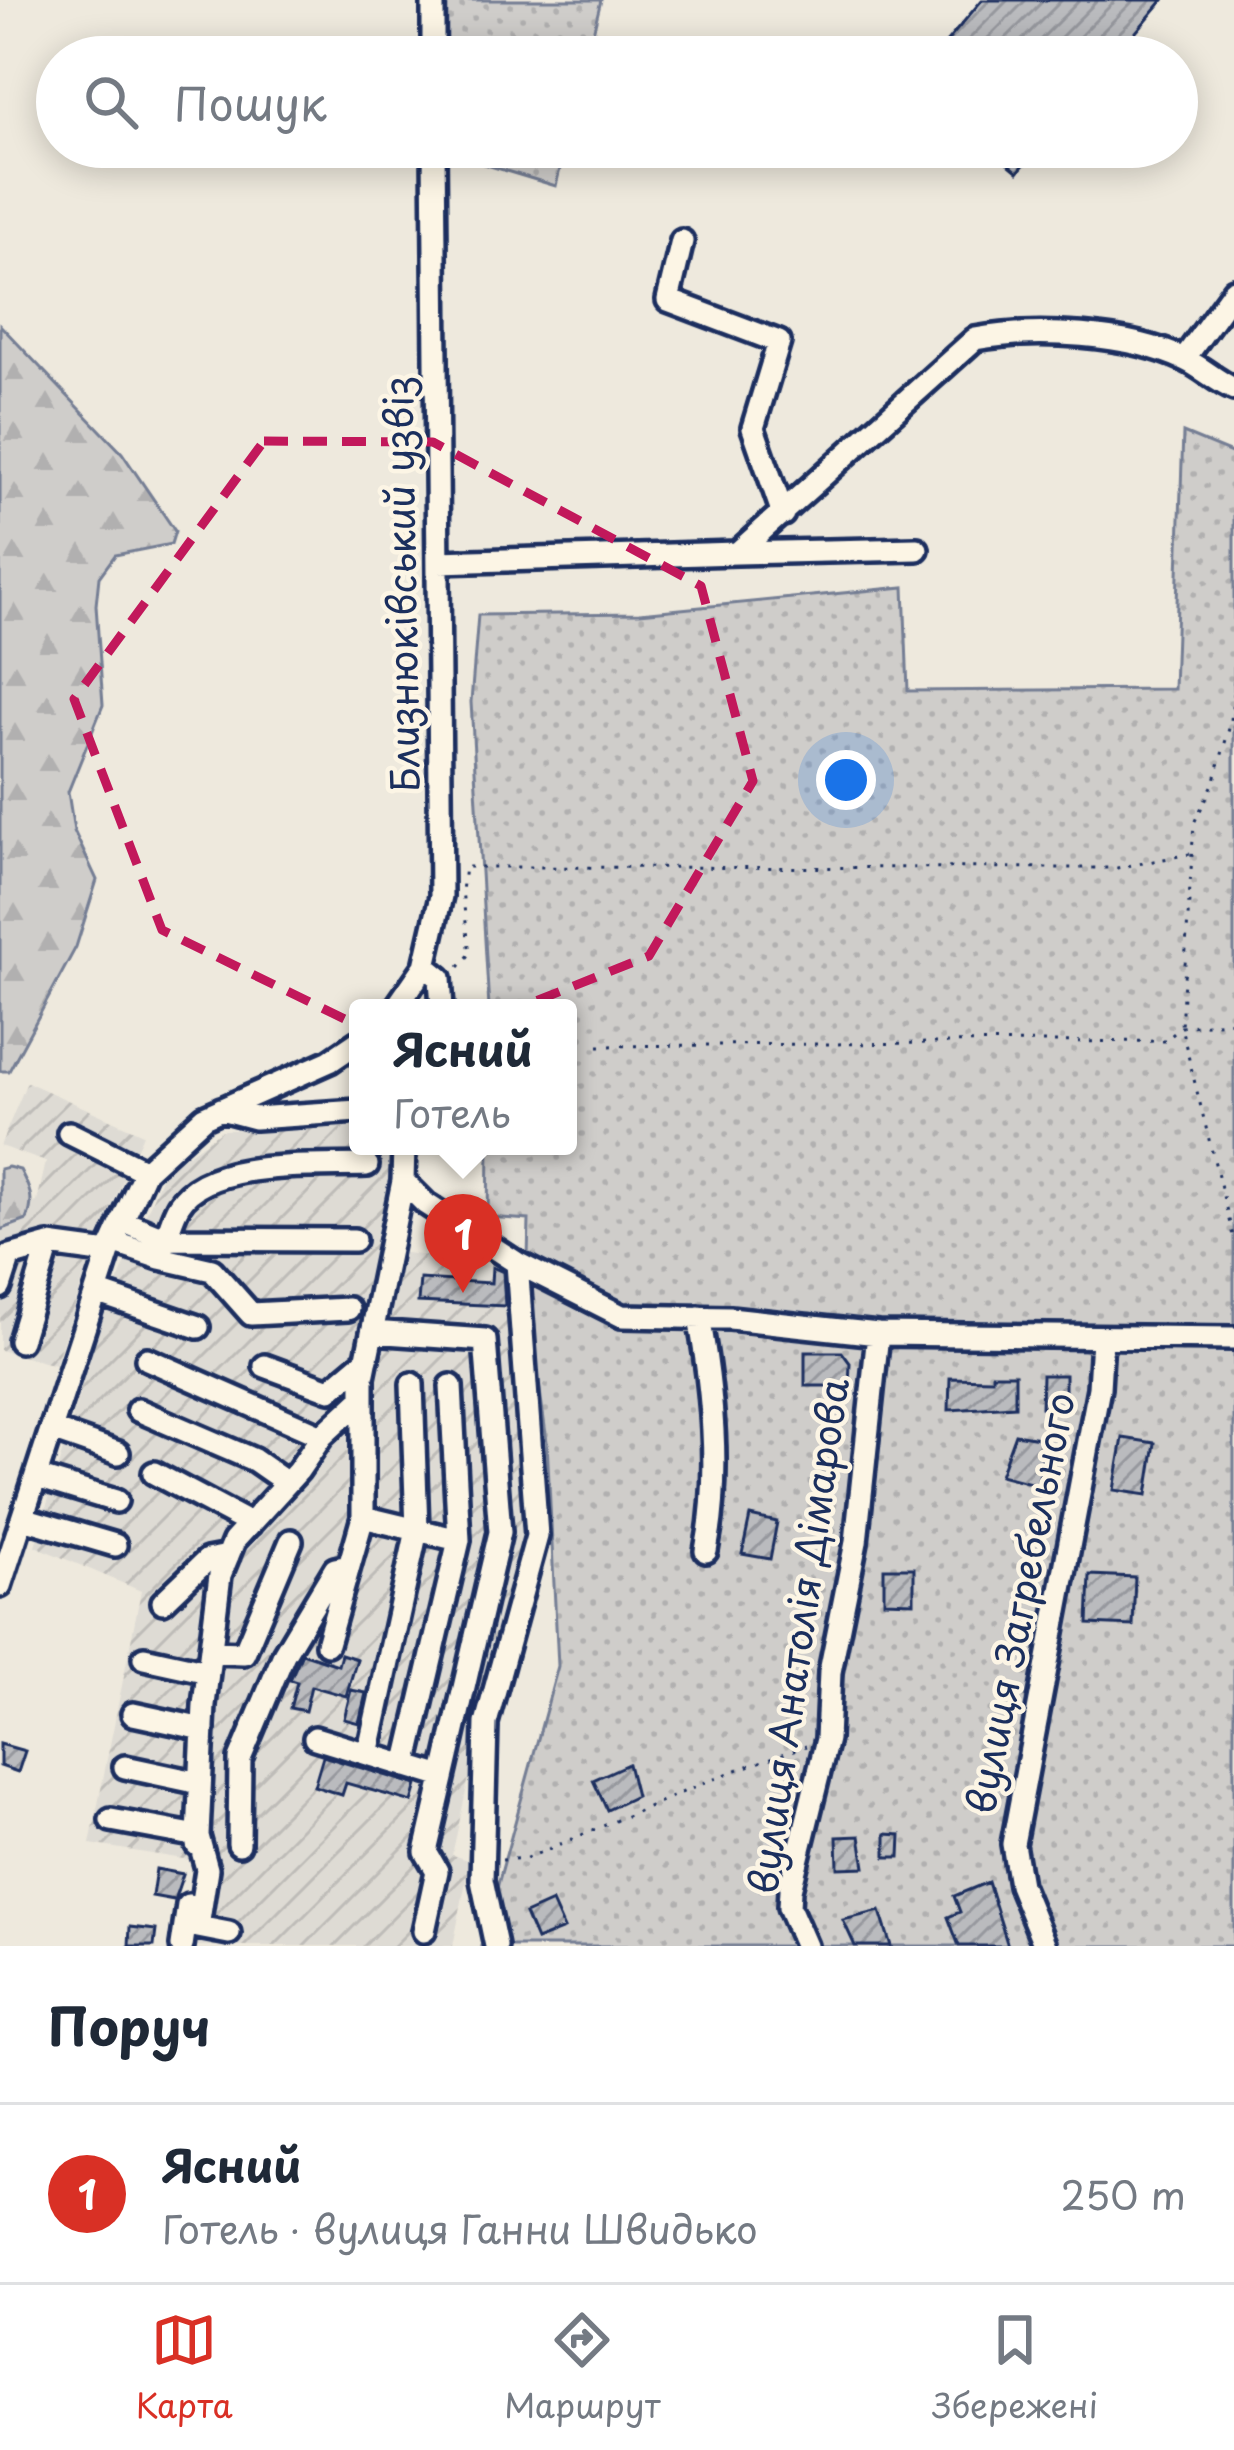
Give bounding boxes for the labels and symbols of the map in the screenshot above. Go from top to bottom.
street label: Близнюківський узвіз [366,375,433,793]
your location [816,750,876,810]
pin: 1 [424,1194,502,1293]
street label: вулиця Анатолія Дімарова [731,1373,862,1897]
street label: вулиця Загребельного [949,1387,1088,1818]

